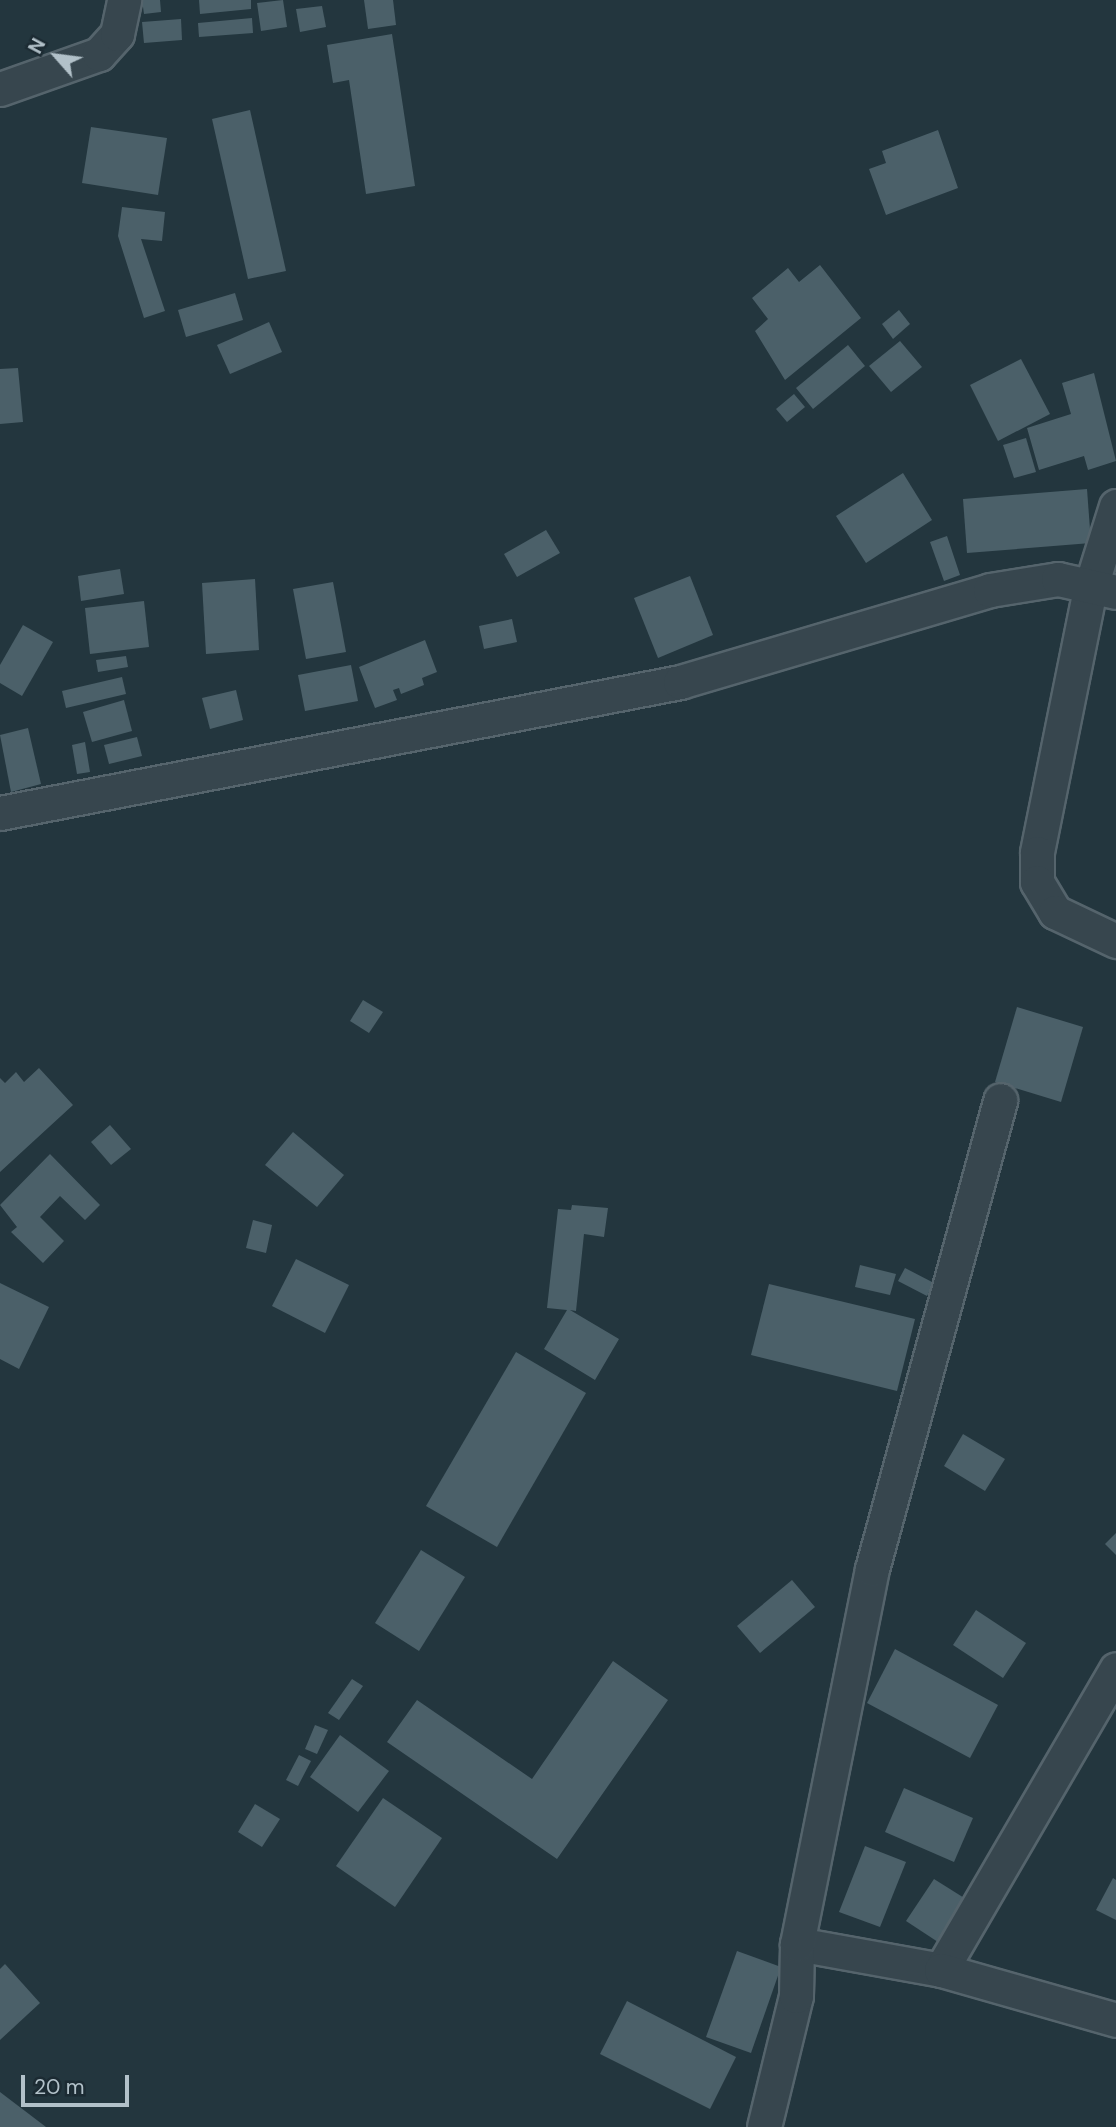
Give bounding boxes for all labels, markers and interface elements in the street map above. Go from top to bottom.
north arrow [21,21,91,91]
text: N [23,34,51,58]
scale bar [24,2060,133,2104]
text: 20 m [34,2073,85,2101]

